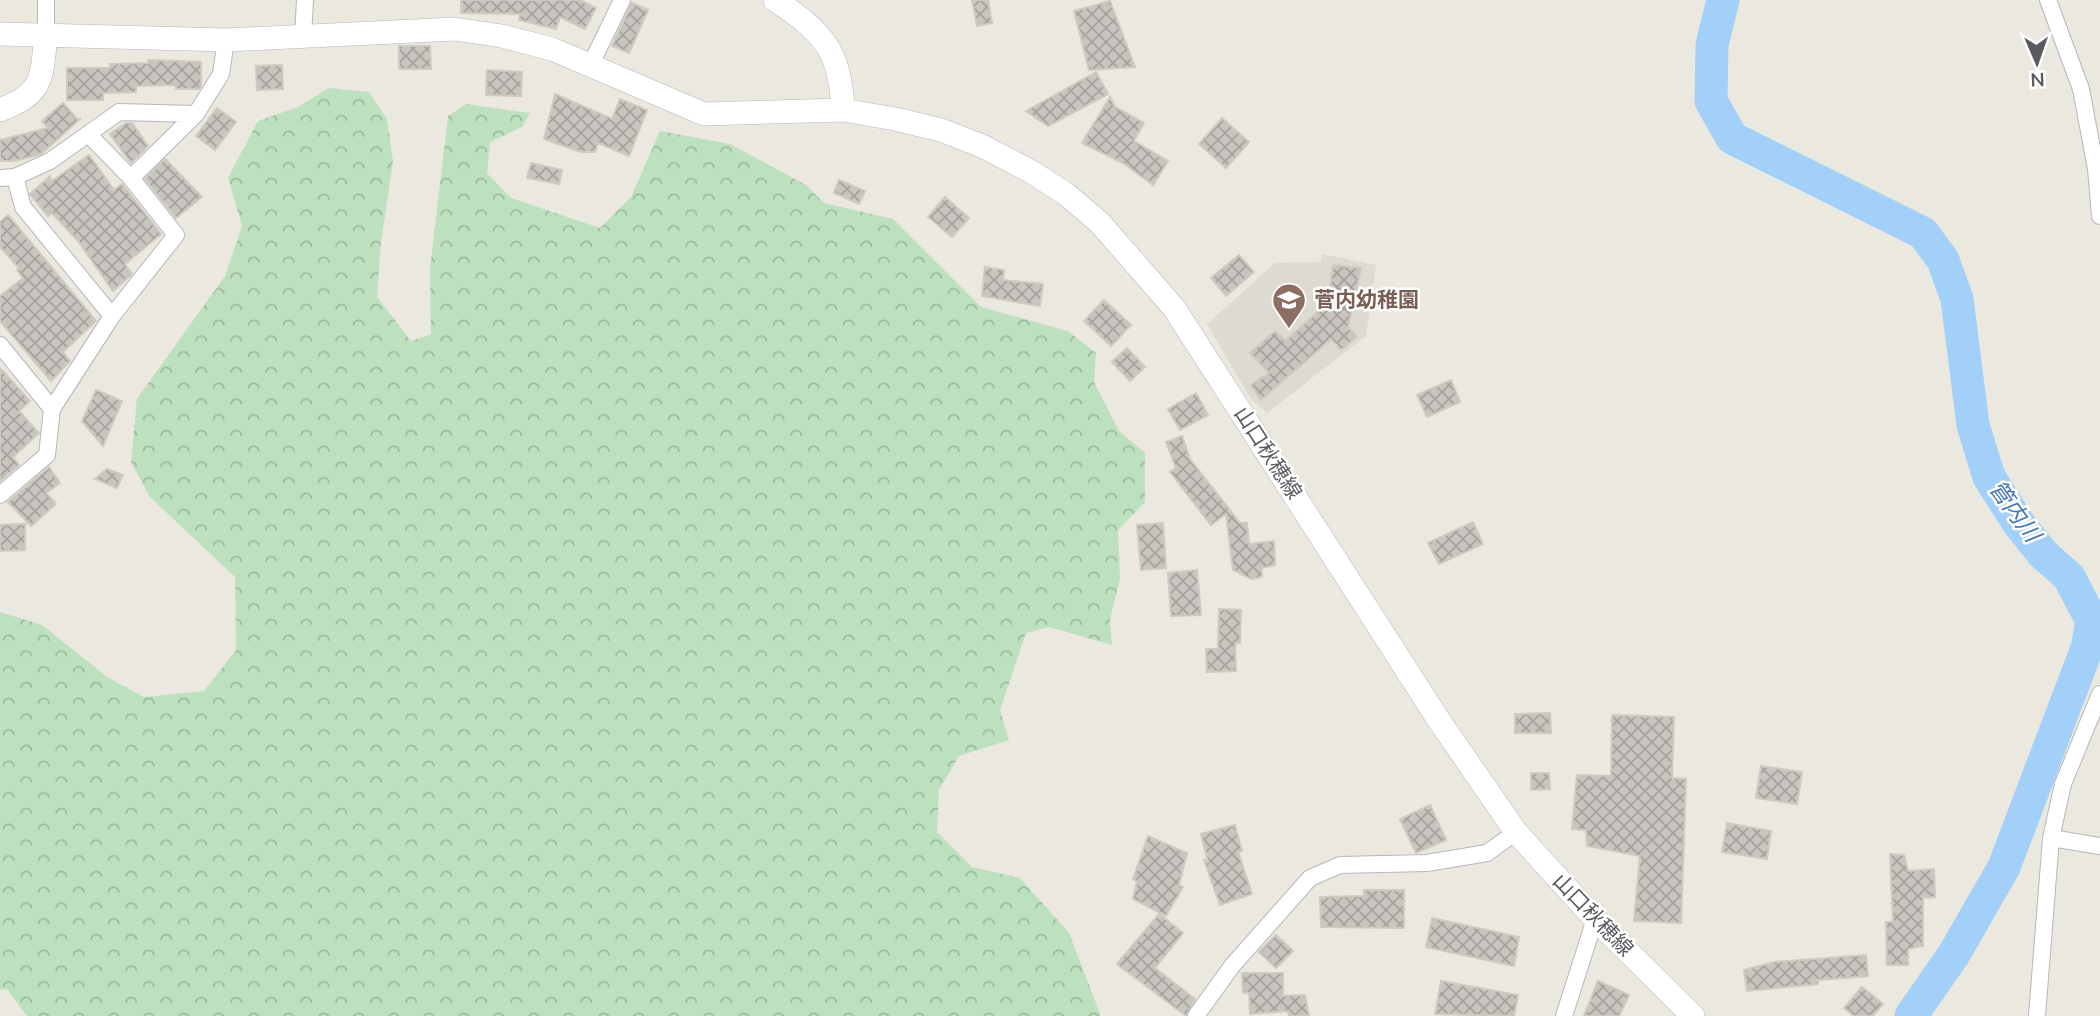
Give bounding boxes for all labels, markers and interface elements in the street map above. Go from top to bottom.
north arrow [2002,28,2072,98]
text: N [2030,68,2045,92]
school or university icon: 菅内幼稚園 [1270,281,1308,330]
place label: 菅内幼稚園 [1314,286,1419,312]
street label: 山口秋穂線 [1229,401,1308,504]
water label: 管内川 [1983,474,2049,550]
street label: 山口秋穂線 [1548,868,1640,961]

